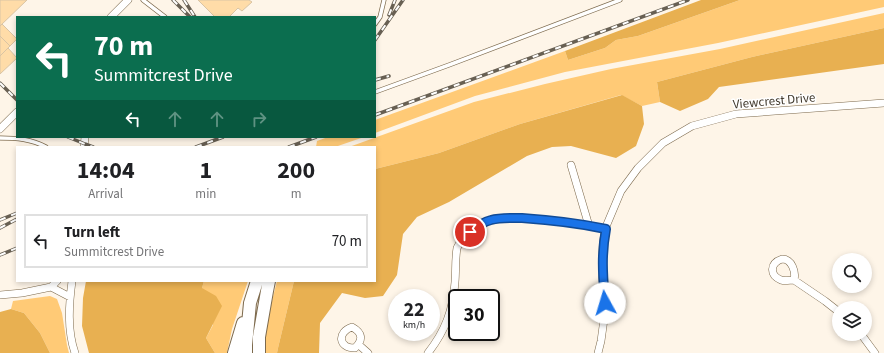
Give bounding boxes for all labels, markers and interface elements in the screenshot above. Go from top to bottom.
text: 70 m [94,26,153,66]
icon: left [28,32,80,84]
text: Summitcrest Drive [94,63,233,88]
street label: Viewcrest Drive [732,88,816,114]
icon: left [122,108,144,130]
icon: ahead [164,108,186,130]
icon: ahead [206,108,228,130]
icon: right [248,108,270,130]
text: 14:04 [77,153,135,188]
text: 1 [200,153,212,188]
text: 200 [277,153,315,188]
text: Arrival [88,185,123,203]
text: min [195,185,216,203]
text: m [291,185,302,203]
pin [453,215,487,249]
icon: arrive [459,221,481,243]
text: Turn left [64,222,120,243]
icon: left [30,230,52,252]
text: 70 m [332,231,362,252]
text: Summitcrest Drive [64,243,164,261]
map controls [832,253,872,341]
button: search [832,253,872,293]
position arrow [584,282,626,324]
speed limit sign: 30 [448,289,500,341]
text: 22 [403,296,425,324]
button: layers [832,301,872,341]
text: km/h [403,318,425,332]

